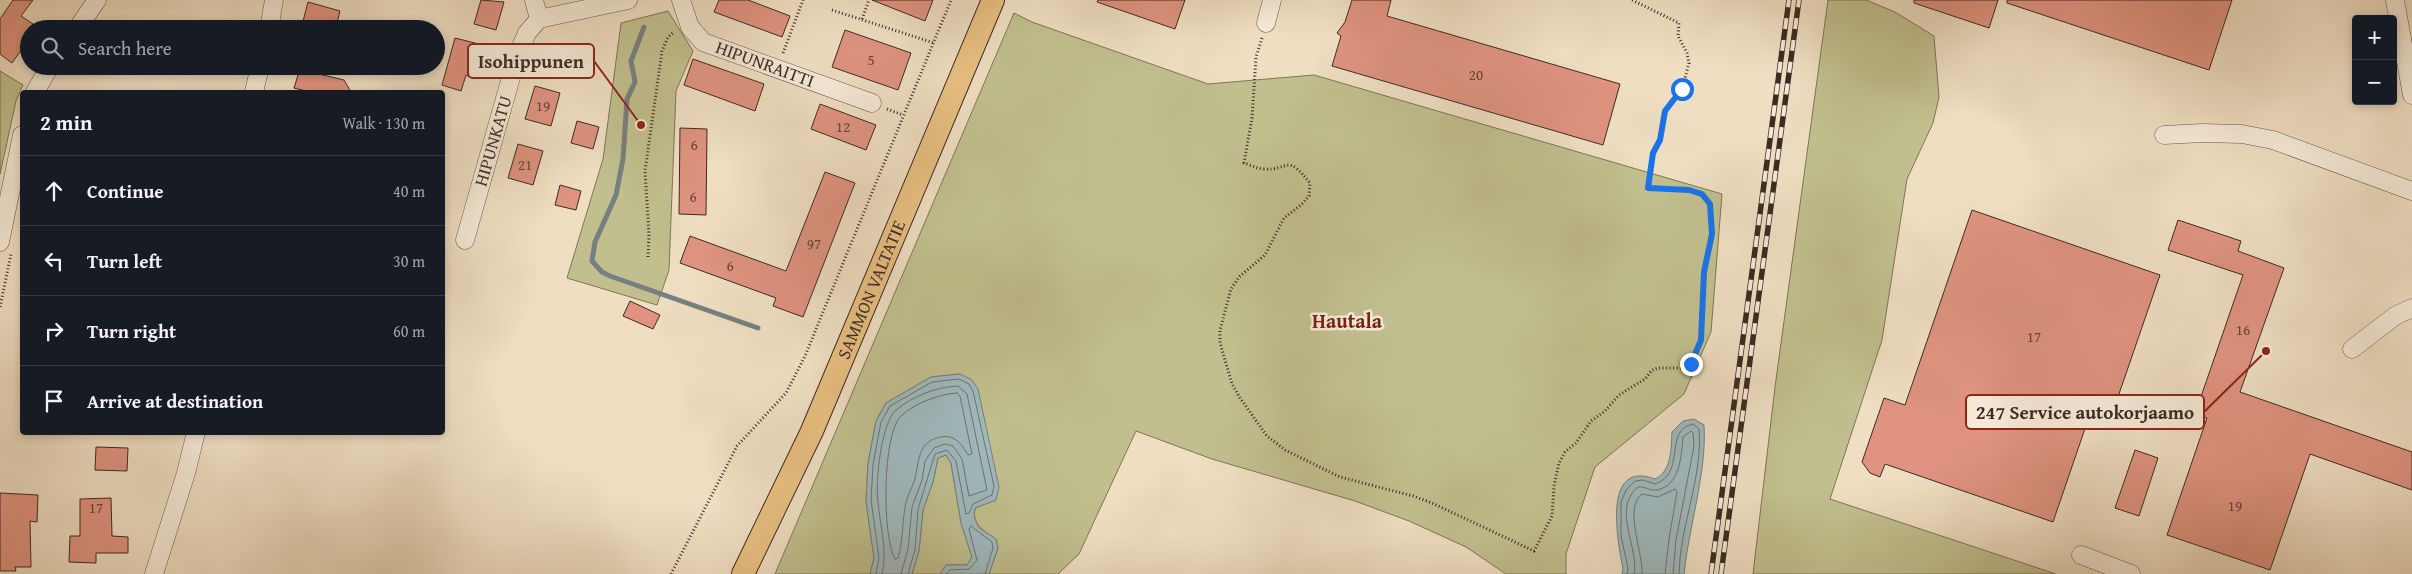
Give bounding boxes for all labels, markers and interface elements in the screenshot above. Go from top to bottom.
map controls [2352,15,2397,105]
button: + [2352,15,2397,60]
search box [20,20,445,75]
street label: HIPUNRAITTI [712,33,818,94]
icon: search [38,34,66,62]
text: Search here [78,34,172,62]
callout: Isohippunen [468,44,594,78]
text: Isohippunen [478,47,585,75]
house number: 5 [867,49,875,70]
button: − [2352,60,2397,105]
house number: 20 [1469,64,1483,85]
route start [1671,78,1694,101]
street label: HIPUNKATU [467,92,518,189]
house number: 19 [536,95,550,116]
text: 2 min [40,107,92,138]
text: Walk · 130 m [342,111,425,135]
house number: 12 [836,116,850,137]
house number: 6 [690,134,698,155]
house number: 21 [518,154,532,175]
icon: ahead [40,177,68,205]
text: Continue [87,177,164,205]
text: 40 m [393,179,425,203]
house number: 6 [689,186,697,207]
street label: SAMMON VALTATIE [830,216,912,363]
house number: 97 [807,233,821,254]
icon: left [40,247,68,275]
text: Turn left [87,247,162,275]
text: 30 m [393,249,425,273]
house number: 6 [726,255,734,276]
district label: Hautala [1312,306,1383,335]
icon: right [40,317,68,345]
text: Turn right [87,317,176,345]
text: 60 m [393,319,425,343]
house number: 16 [2236,319,2250,340]
house number: 17 [2027,326,2041,347]
route end [1680,353,1703,376]
icon: arrive [40,387,68,415]
text: Arrive at destination [87,387,263,415]
callout: 247 Service autokorjaamo [1966,395,2204,429]
text: 247 Service autokorjaamo [1976,398,2194,426]
house number: 19 [2228,495,2242,516]
house number: 17 [89,497,103,518]

